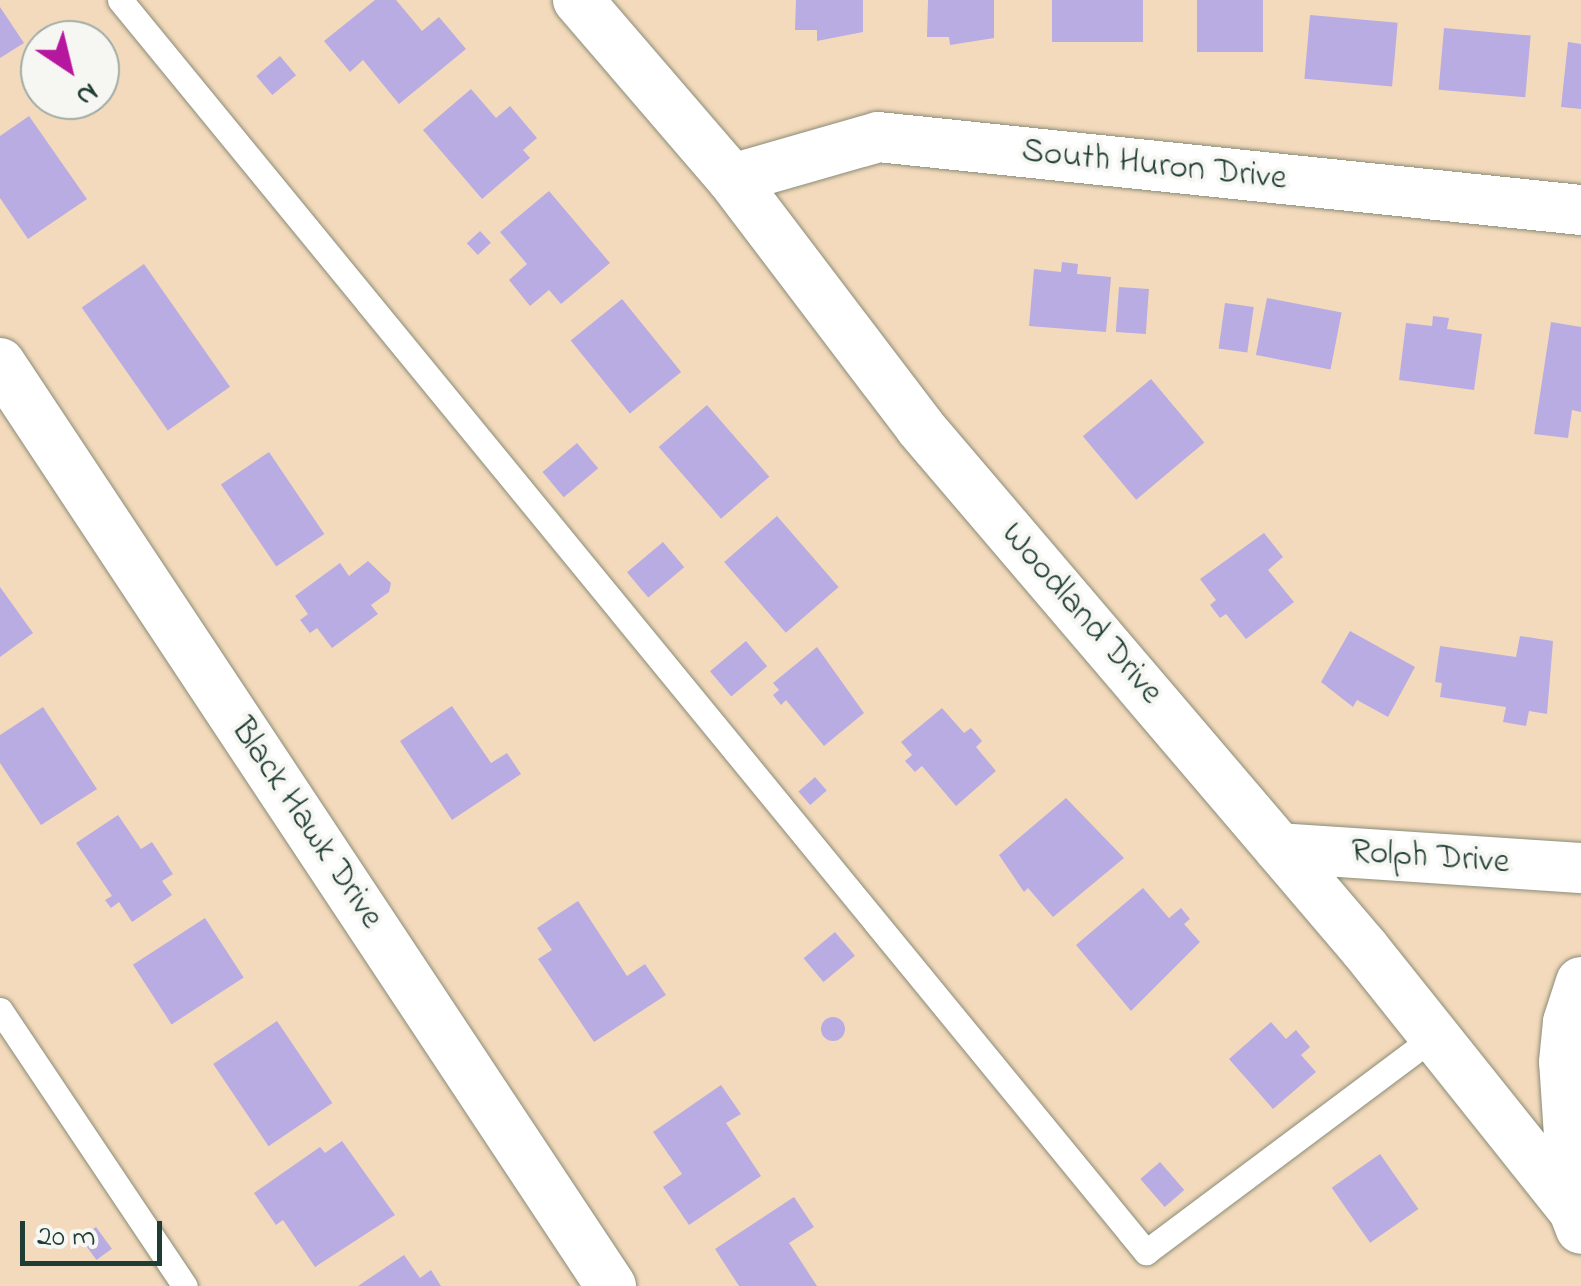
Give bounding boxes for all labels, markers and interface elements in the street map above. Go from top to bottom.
north arrow [20,20,120,120]
text: N [67,71,106,116]
street label: South Huron Drive [1019,131,1289,201]
street label: Woodland Drive [991,515,1171,713]
street label: Black Hawk Drive [220,711,392,937]
street label: Rolph Drive [1349,832,1511,884]
scale bar [25,1201,168,1263]
text: 20 m [37,1216,96,1260]

